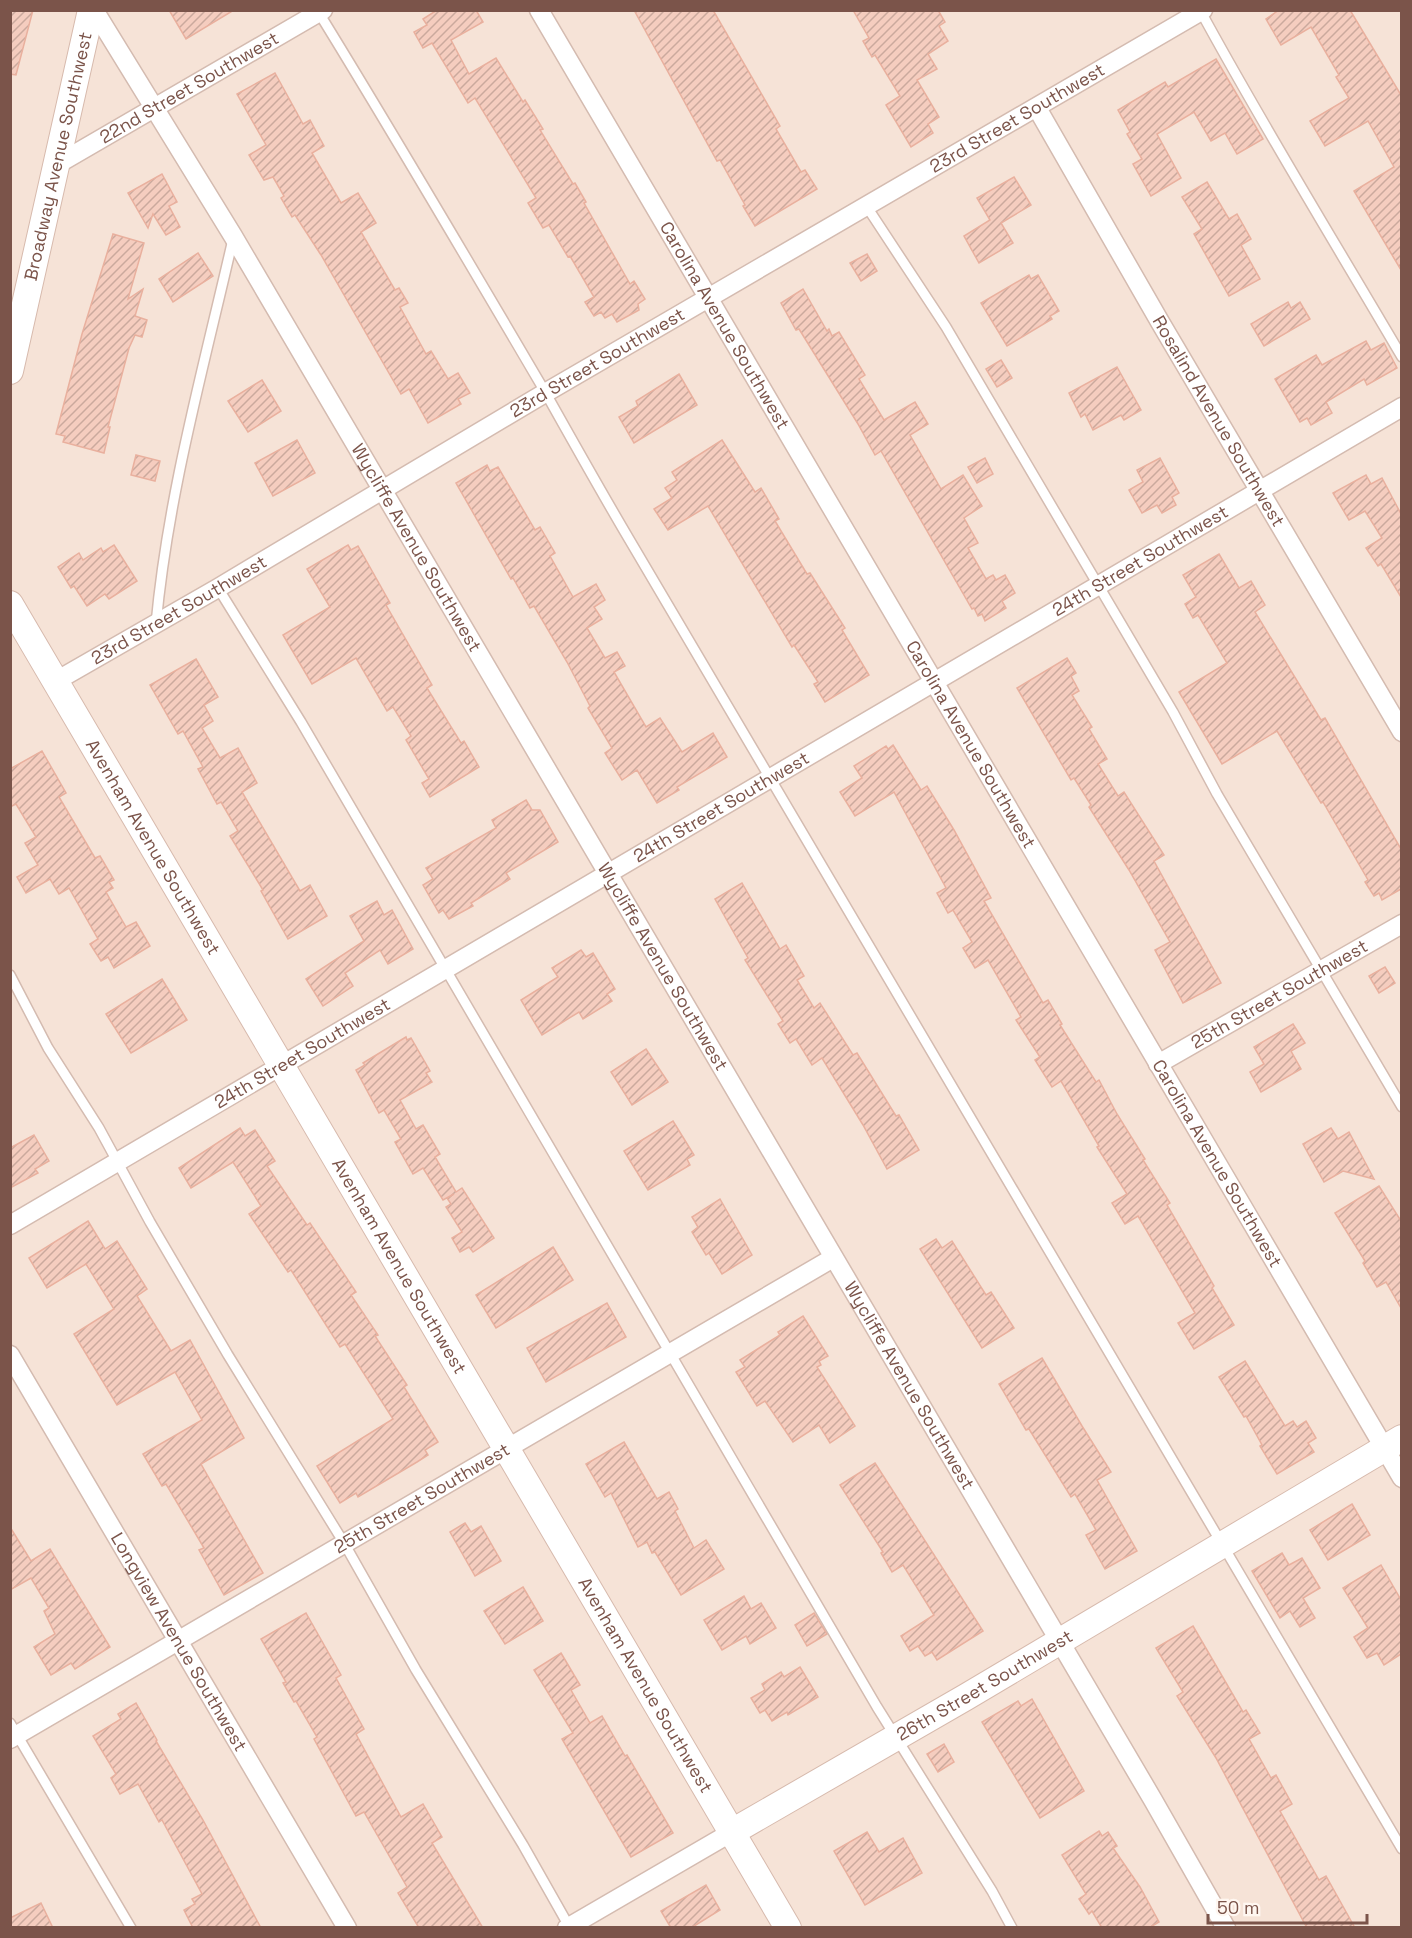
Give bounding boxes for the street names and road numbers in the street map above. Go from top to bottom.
street label: 22nd Street Southwest [95,26,283,148]
street label: Broadway Avenue Southwest [19,30,97,283]
street label: 23rd Street Southwest [925,58,1109,178]
street label: Carolina Avenue Southwest [655,217,795,433]
street label: 23rd Street Southwest [505,302,689,422]
street label: Rosalind Avenue Southwest [1148,311,1290,531]
street label: Wycliffe Avenue Southwest [347,439,487,656]
street label: 24th Street Southwest [1048,500,1232,621]
street label: 23rd Street Southwest [87,550,271,669]
street label: Carolina Avenue Southwest [901,636,1041,852]
street label: Avenham Avenue Southwest [81,735,226,959]
street label: 24th Street Southwest [629,746,813,867]
street label: Wycliffe Avenue Southwest [593,858,733,1075]
street label: 25th Street Southwest [1187,934,1372,1054]
street label: 24th Street Southwest [210,992,394,1113]
street label: Carolina Avenue Southwest [1147,1055,1288,1271]
street label: Avenham Avenue Southwest [327,1154,472,1378]
street label: Wycliffe Avenue Southwest [839,1277,980,1494]
street label: 25th Street Southwest [329,1437,514,1558]
street label: Longview Avenue Southwest [106,1528,253,1755]
street label: Avenham Avenue Southwest [573,1573,718,1797]
street label: 26th Street Southwest [892,1624,1077,1746]

